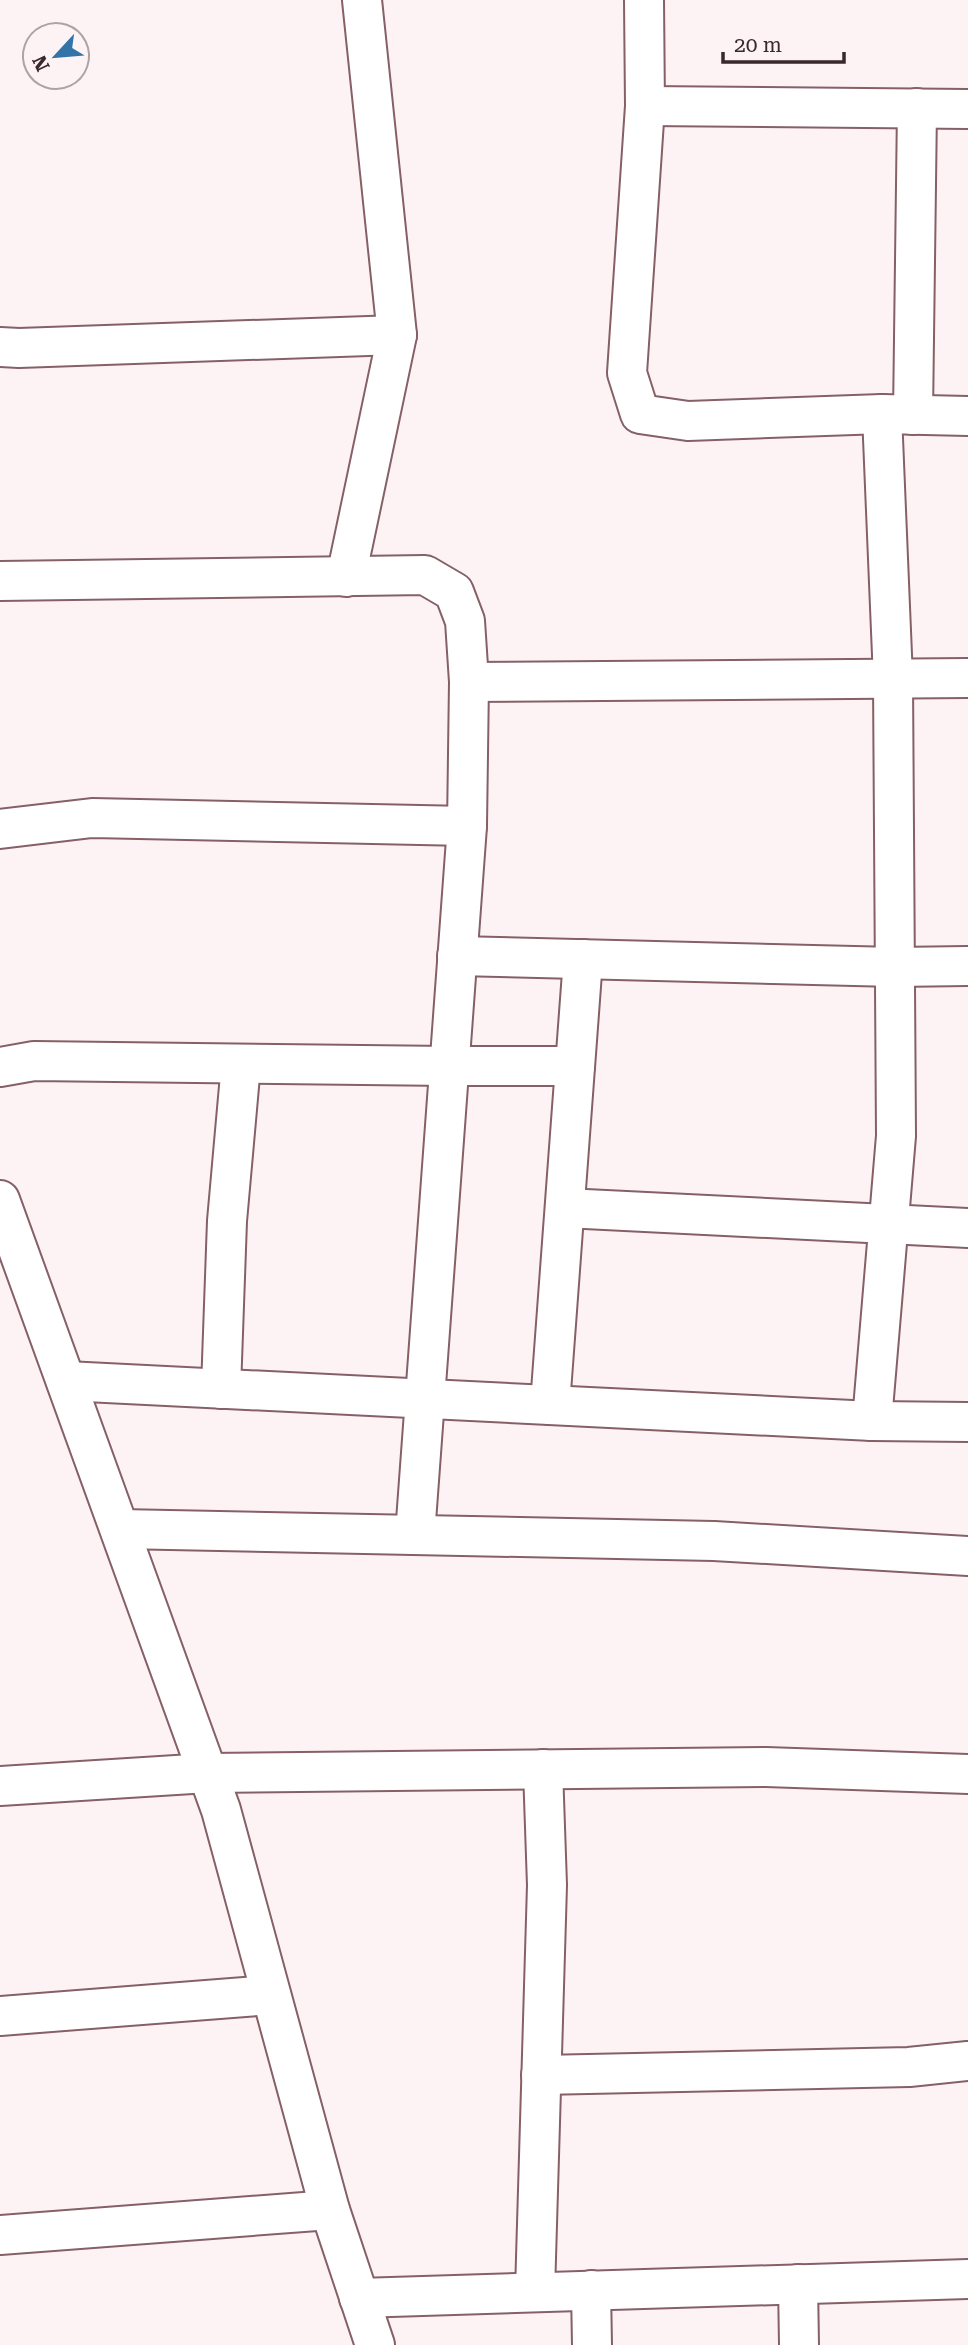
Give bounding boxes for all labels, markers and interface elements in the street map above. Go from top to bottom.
north arrow [21,21,91,91]
scale bar [723,21,844,65]
text: 20 m [734,33,782,57]
text: N [27,51,55,75]

